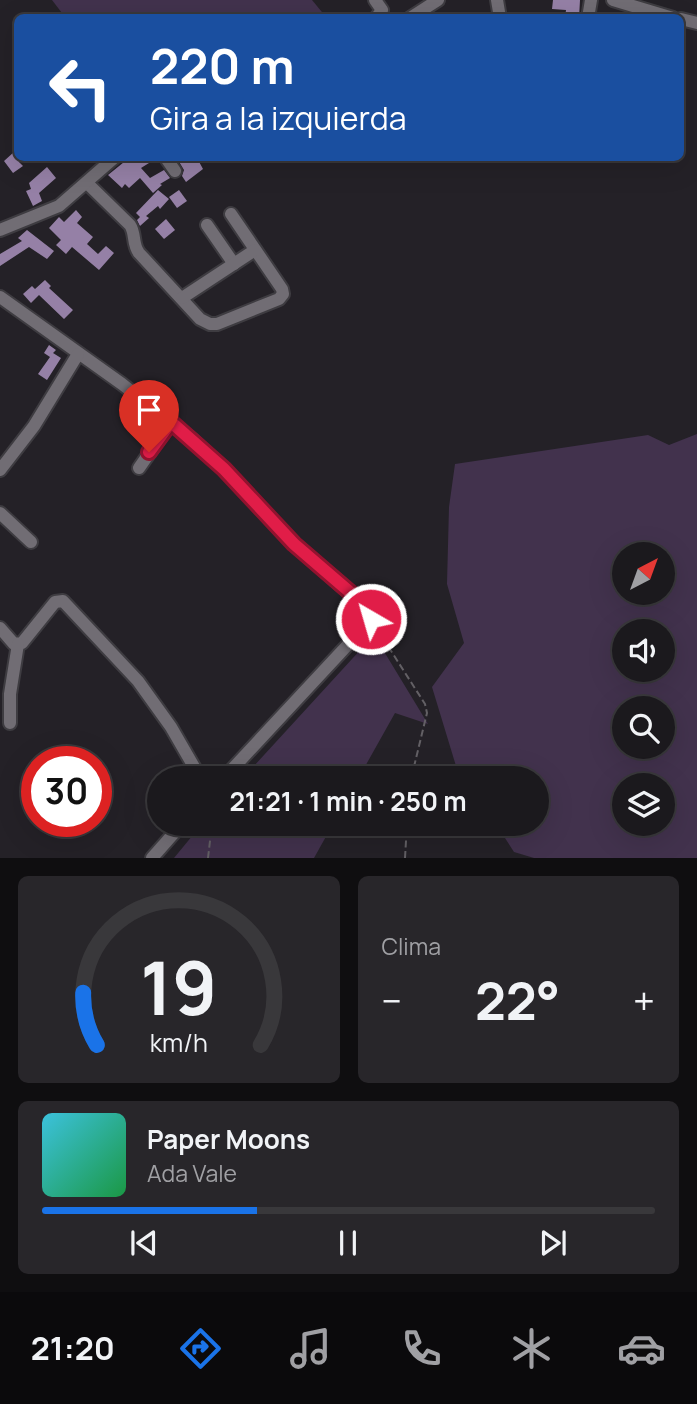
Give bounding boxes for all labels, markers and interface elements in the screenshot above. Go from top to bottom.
text: 220 m [150,32,294,99]
icon: left [35,42,126,133]
text: Gira a la izquierda [150,96,406,140]
pin [119,380,179,452]
icon: arrive [130,391,168,429]
north arrow [612,542,676,606]
map controls [612,542,675,836]
position arrow [334,582,408,656]
button: sound [612,619,675,682]
button: search [612,696,675,759]
speed limit sign: 30 [21,746,112,837]
button: layers [612,773,675,836]
text: 21:21 · 1 min · 250 m [229,783,467,819]
text: Clima [382,930,441,962]
text: 19 [140,938,217,1038]
text: 22° [475,965,560,1036]
text: − [382,974,402,1026]
text: + [633,974,655,1026]
text: km/h [150,1025,208,1060]
text: Paper Moons [147,1121,310,1157]
text: Ada Vale [147,1157,237,1189]
icon: previous [125,1224,163,1262]
icon: pause [329,1224,367,1262]
icon: next [534,1224,572,1262]
icon: directions [176,1324,225,1373]
icon: music [286,1324,335,1373]
icon: phone [397,1324,446,1373]
icon: climate [507,1324,556,1373]
icon: car [617,1324,666,1373]
text: 21:20 [31,1326,115,1370]

